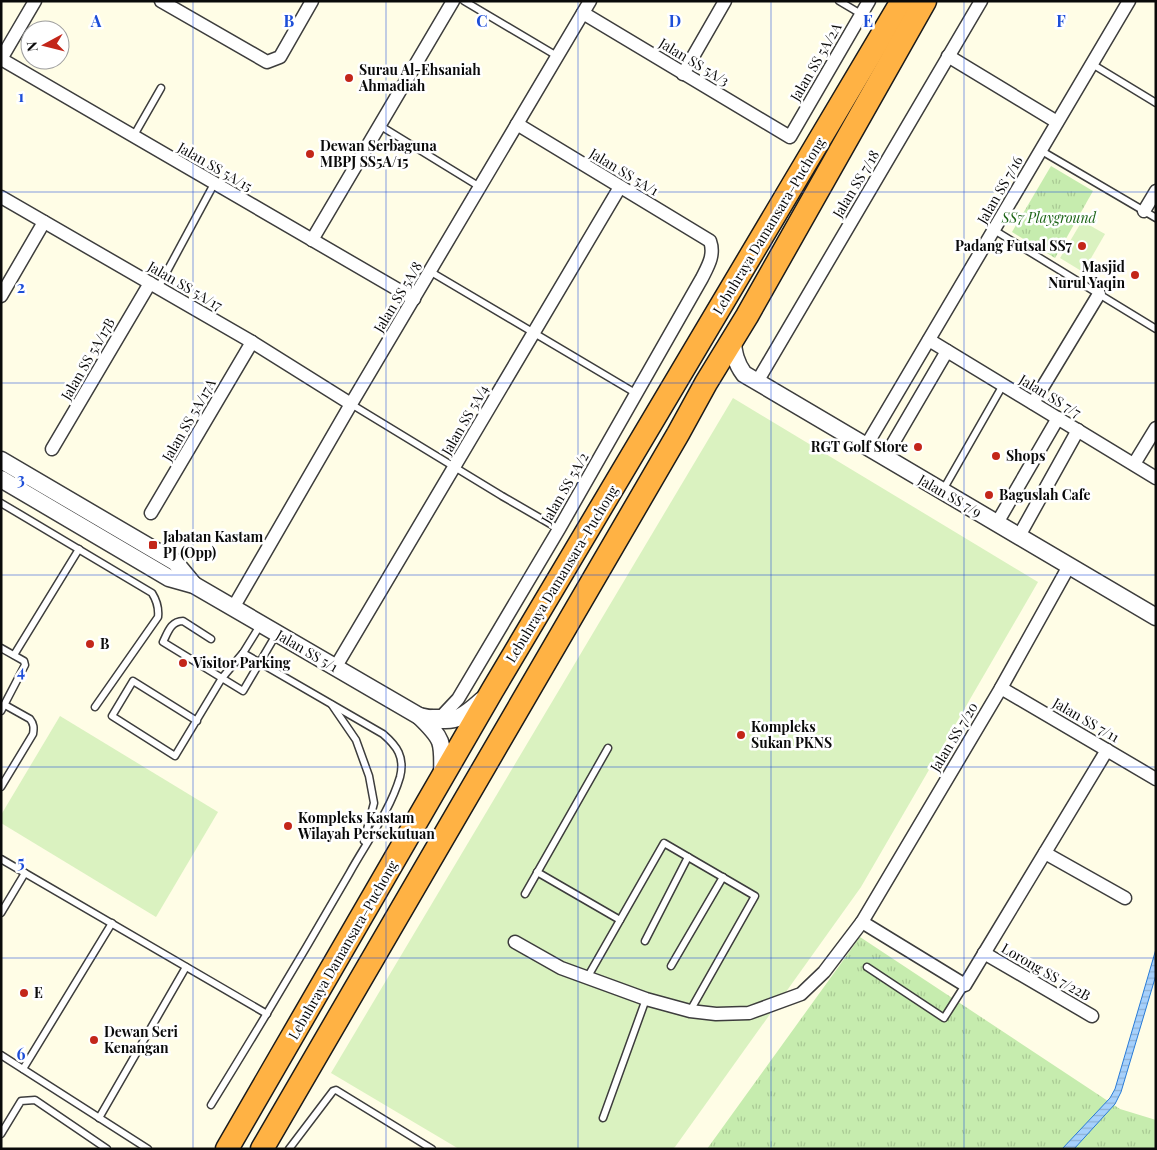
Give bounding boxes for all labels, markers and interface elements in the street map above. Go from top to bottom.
text: A [90,10,102,31]
text: B [284,10,295,31]
text: C [476,10,488,31]
text: D [669,10,681,31]
text: E [863,10,873,31]
text: F [1056,10,1066,31]
street label: Jalan SS 5A/2A [785,19,846,105]
north arrow [20,20,70,70]
street label: Jalan SS 5A/3 [655,33,733,90]
text: N [22,40,42,53]
place label: Surau Al-Ehsaniah Ahmadiah [358,60,481,95]
marker: Surau Al-Ehsaniah Ahmadiah [343,72,355,84]
text: 1 [18,85,24,106]
street label: Lebuhraya Damansara–Puchong [708,133,829,318]
place label: Dewan Serbaguna MBPJ SS5A/15 [320,136,437,171]
street label: Jalan SS 5A/15 [174,137,256,196]
street label: Jalan SS 5A/1 [585,143,662,200]
street label: Jalan SS 7/18 [827,146,883,222]
marker: Dewan Serbaguna MBPJ SS5A/15 [304,148,316,160]
street label: Jalan SS 7/16 [972,152,1027,228]
park label: SS7 Playground [1001,208,1097,227]
place label: Padang Futsal SS7 [955,236,1073,255]
marker: Padang Futsal SS7 [1076,240,1088,252]
street label: Jalan SS 5A/17 [144,256,226,315]
place label: Masjid Nurul Yaqin [1048,257,1126,292]
street label: Jalan SS 5A/8 [368,258,426,337]
marker: Masjid Nurul Yaqin [1129,269,1141,281]
text: 2 [17,276,25,297]
street label: Jalan SS 5A/17B [56,314,119,404]
street label: Jalan SS 7/7 [1015,369,1085,422]
street label: Jalan SS 5A/17A [157,375,220,465]
street label: Jalan SS 5A/4 [436,381,492,459]
place label: RGT Golf Store [811,437,908,456]
marker: RGT Golf Store [912,441,924,453]
place label: Shops [1006,446,1045,465]
street label: Jalan SS 5A/2 [536,449,593,528]
marker: Shops [990,450,1002,462]
text: 3 [17,468,25,489]
street label: Jalan SS 7/9 [914,469,985,521]
street label: Lebuhraya Damansara–Puchong [501,481,622,666]
place label: Baguslah Cafe [999,485,1091,504]
marker: Baguslah Cafe [983,489,995,501]
place label: Jabatan Kastam PJ (Opp) [162,527,263,562]
marker: Jabatan Kastam PJ (Opp) [147,539,159,551]
street label: Jalan SS 5/1 [272,625,342,676]
place label: B [100,634,109,653]
marker: B [84,638,96,650]
place label: Visitor Parking [192,653,291,672]
marker: Visitor Parking [177,657,189,669]
text: 4 [17,660,25,681]
street label: Jalan SS 7/11 [1049,692,1123,746]
street label: Jalan SS 7/20 [925,698,982,776]
place label: Kompleks Sukan PKNS [751,717,832,752]
marker: Kompleks Sukan PKNS [735,729,747,741]
place label: Kompleks Kastam Wilayah Persekutuan [297,808,435,843]
marker: Kompleks Kastam Wilayah Persekutuan [282,820,294,832]
text: 5 [17,851,25,872]
street label: Lebuhraya Damansara–Puchong [283,856,402,1043]
street label: Lorong SS 7/22B [998,938,1094,1005]
place label: E [34,983,43,1002]
marker: E [18,987,30,999]
place label: Dewan Seri Kenangan [104,1022,178,1057]
marker: Dewan Seri Kenangan [88,1034,100,1046]
text: 6 [17,1043,26,1064]

